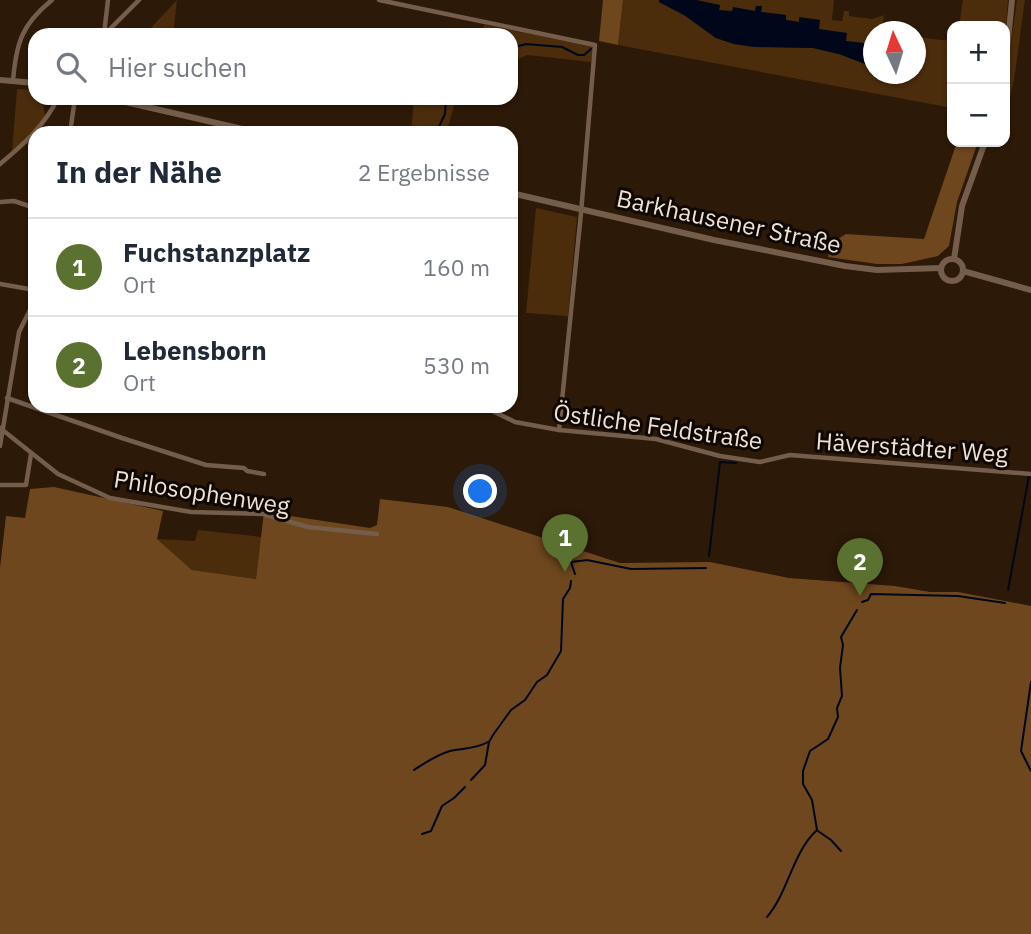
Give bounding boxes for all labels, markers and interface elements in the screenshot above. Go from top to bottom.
north arrow [863,21,926,84]
map controls [947,21,1010,147]
button: + [947,21,1010,84]
search box [28,28,518,105]
icon: search [52,48,90,86]
text: Hier suchen [108,50,247,84]
button: − [947,84,1010,147]
text: In der Nähe [56,152,222,191]
text: 2 Ergebnisse [358,157,490,187]
street label: Barkhausener Straße [614,182,844,260]
text: Fuchstanzplatz [123,235,310,269]
text: 1 [72,252,86,282]
text: 160 m [423,252,490,282]
text: Ort [123,269,156,299]
text: Lebensborn [123,333,267,367]
text: 2 [72,350,86,380]
text: 530 m [423,350,490,380]
text: Ort [123,367,156,397]
street label: Östliche Feldstraße [552,396,764,456]
street label: Häverstädter Weg [815,424,1010,470]
street label: Philosophenweg [112,462,293,522]
your location [463,474,497,508]
pin: 1 [542,514,588,572]
pin: 2 [837,538,883,596]

